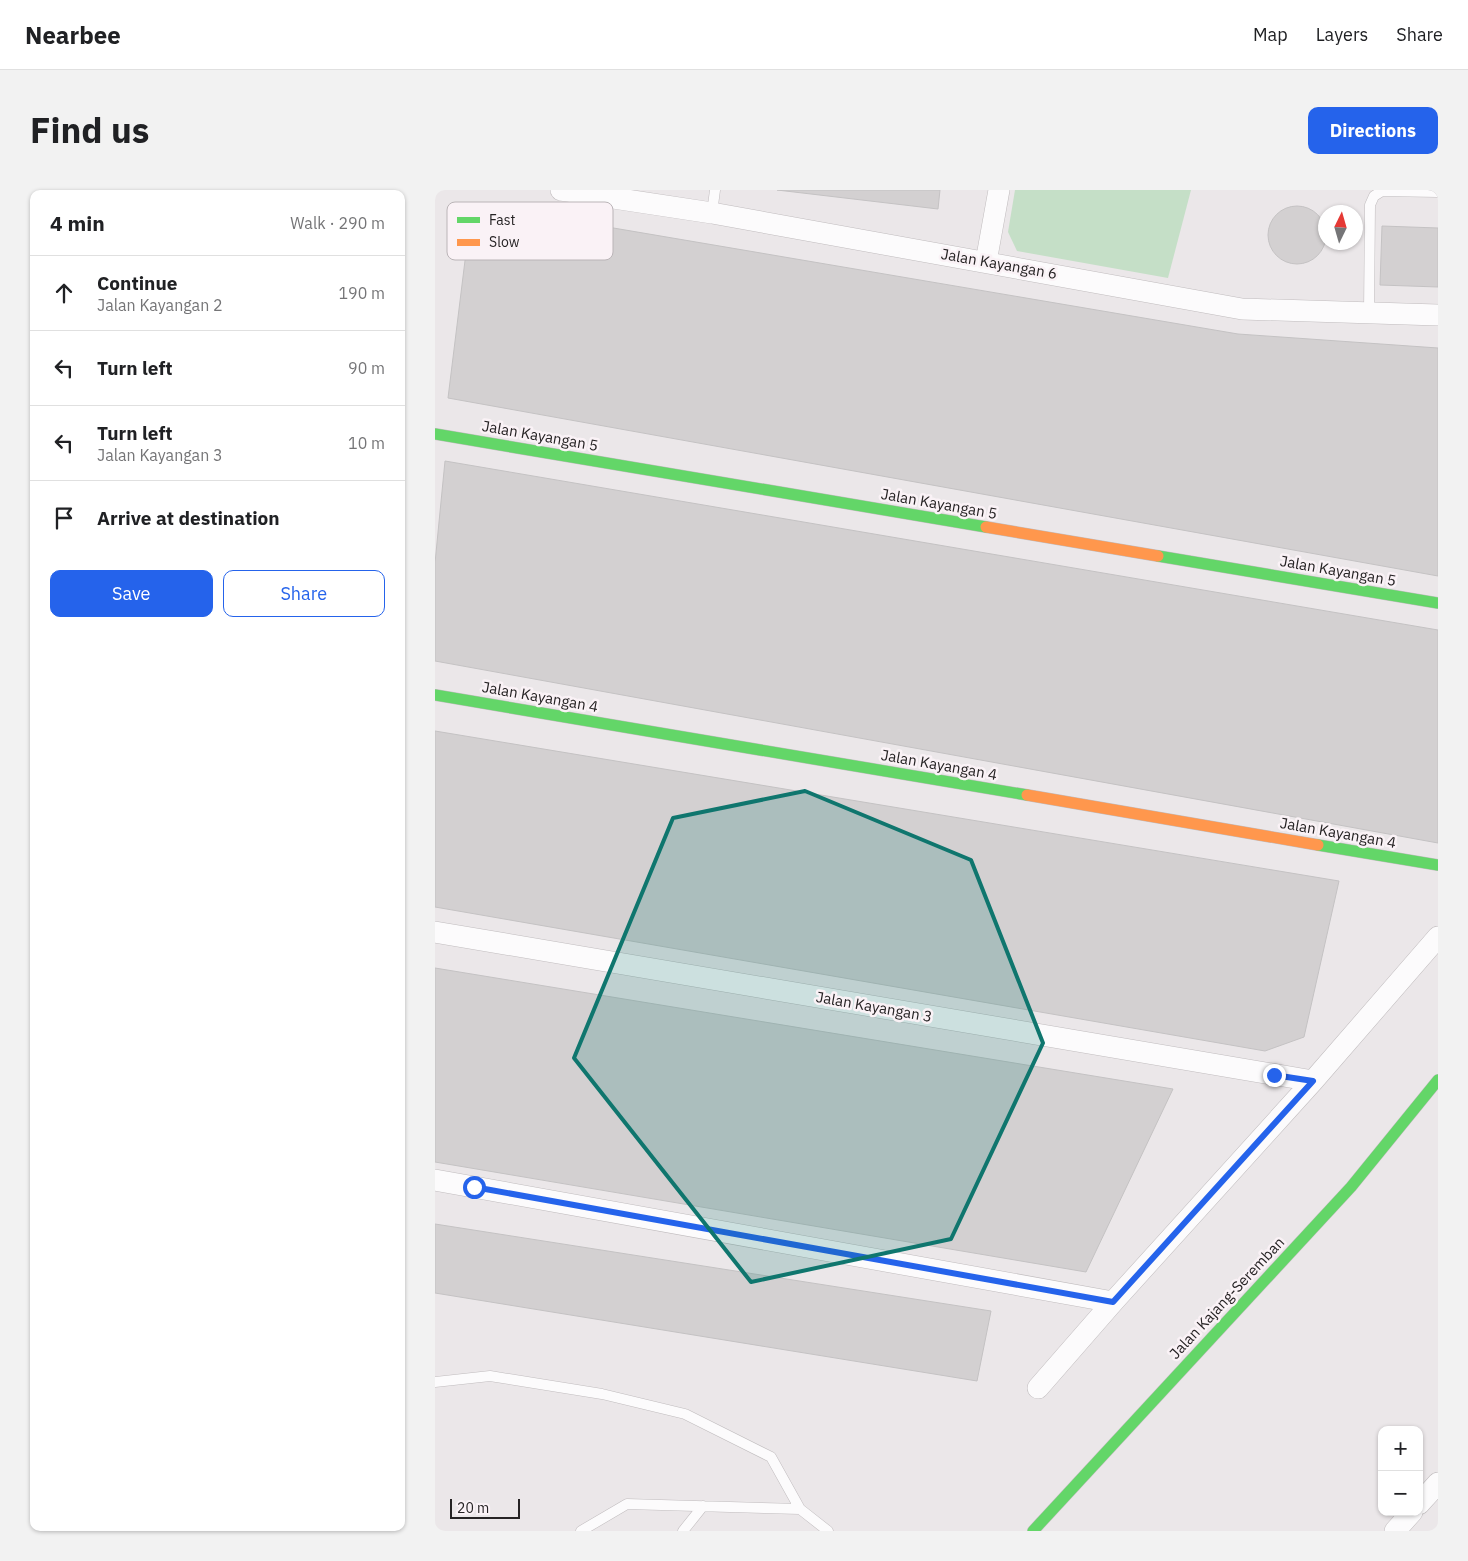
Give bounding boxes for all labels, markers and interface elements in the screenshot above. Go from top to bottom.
text: Nearbee [25,19,121,51]
text: Map [1253,23,1288,46]
text: Layers [1316,23,1368,46]
text: Share [1396,23,1443,46]
text: Find us [30,107,149,153]
button: Directions [1308,107,1438,154]
legend [447,202,613,260]
north arrow [1318,205,1363,250]
text: 4 min [50,209,105,237]
text: Fast [489,211,515,229]
text: Walk · 290 m [290,213,385,233]
text: Slow [489,233,520,251]
street label: Jalan Kayangan 6 [939,244,1059,283]
text: Continue [97,271,177,295]
icon: ahead [50,279,78,307]
text: 190 m [338,283,385,303]
text: Jalan Kayangan 2 [97,295,223,315]
icon: left [50,354,78,382]
text: Turn left [97,356,173,380]
text: 90 m [348,358,385,378]
street label: Jalan Kayangan 5 [480,416,600,455]
text: Turn left [97,421,173,445]
icon: left [50,429,78,457]
text: 10 m [348,433,385,453]
text: Jalan Kayangan 3 [97,445,223,465]
street label: Jalan Kayangan 5 [879,484,999,523]
icon: arrive [50,504,78,532]
text: Arrive at destination [97,506,280,530]
street label: Jalan Kayangan 5 [1278,551,1398,590]
button: Save [50,570,213,617]
button: Share [223,570,385,617]
street label: Jalan Kayangan 4 [480,677,600,716]
street label: Jalan Kayangan 4 [879,745,999,784]
street label: Jalan Kayangan 4 [1278,813,1398,852]
street label: Jalan Kayangan 3 [814,987,934,1026]
route end [1263,1064,1286,1087]
route start [463,1176,486,1199]
street label: Jalan Kajang-Seremban [1165,1233,1288,1363]
map controls [1378,1426,1423,1516]
button: + [1378,1426,1423,1471]
button: − [1378,1471,1423,1516]
scale bar [450,1496,520,1519]
text: 20 m [457,1499,489,1517]

